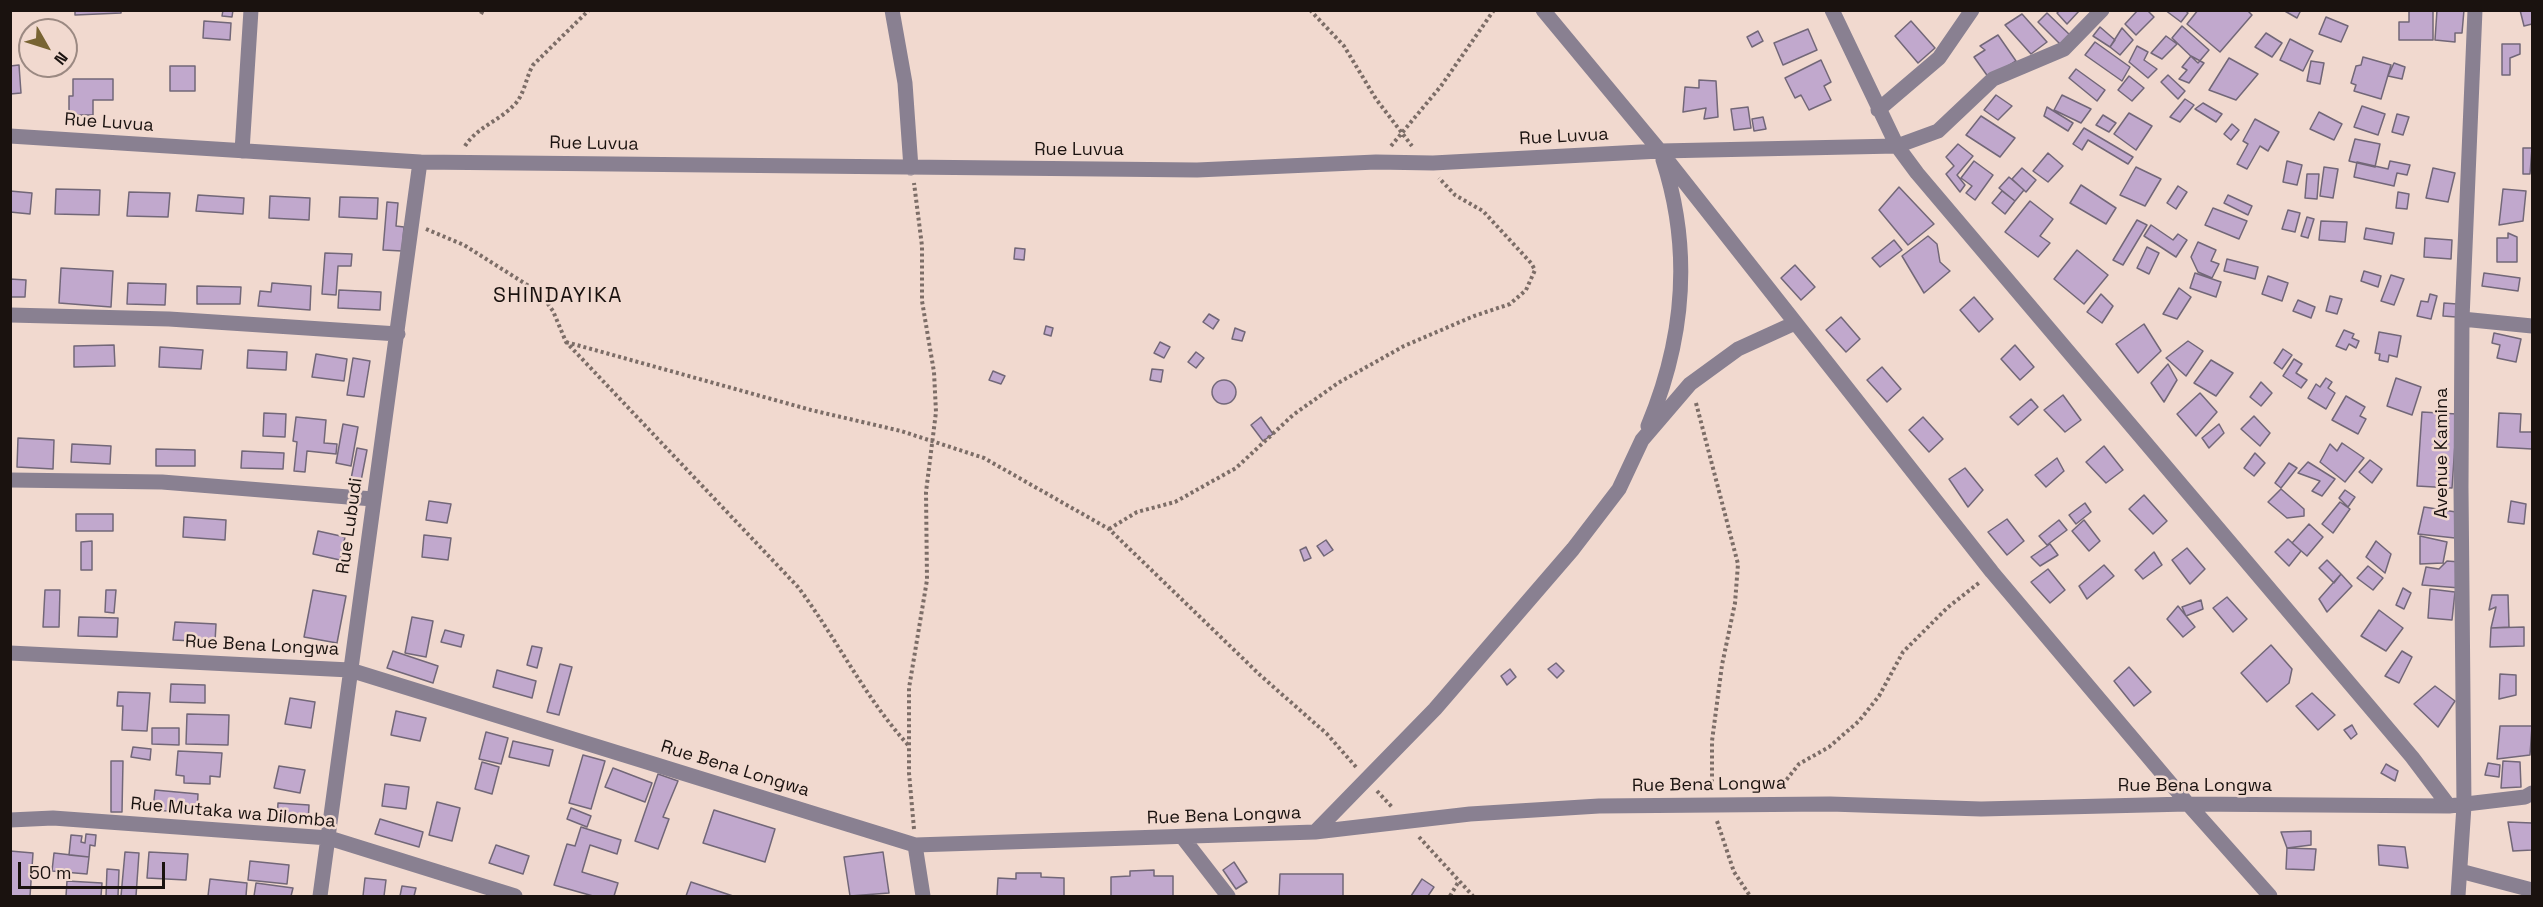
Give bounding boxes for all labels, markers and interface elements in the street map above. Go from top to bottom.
north arrow [18,18,78,78]
text: N [49,48,72,69]
street label: Rue Luvua [64,109,154,137]
street label: Rue Luvua [1519,124,1609,150]
street label: Rue Luvua [549,132,639,156]
street label: Rue Luvua [1034,139,1124,161]
district label: SHINDAYIKA [493,283,623,309]
street label: Avenue Kamina [2431,388,2453,518]
street label: Rue Lubudi [333,476,367,576]
street label: Rue Bena Longwa [184,631,340,661]
street label: Rue Bena Longwa [658,736,812,802]
street label: Rue Bena Longwa [1632,773,1786,797]
street label: Rue Bena Longwa [2118,775,2272,797]
street label: Rue Mutaka wa Dilomba [130,793,336,833]
street label: Rue Bena Longwa [1147,803,1301,829]
scale bar [21,850,168,888]
text: 50 m [29,861,71,884]

